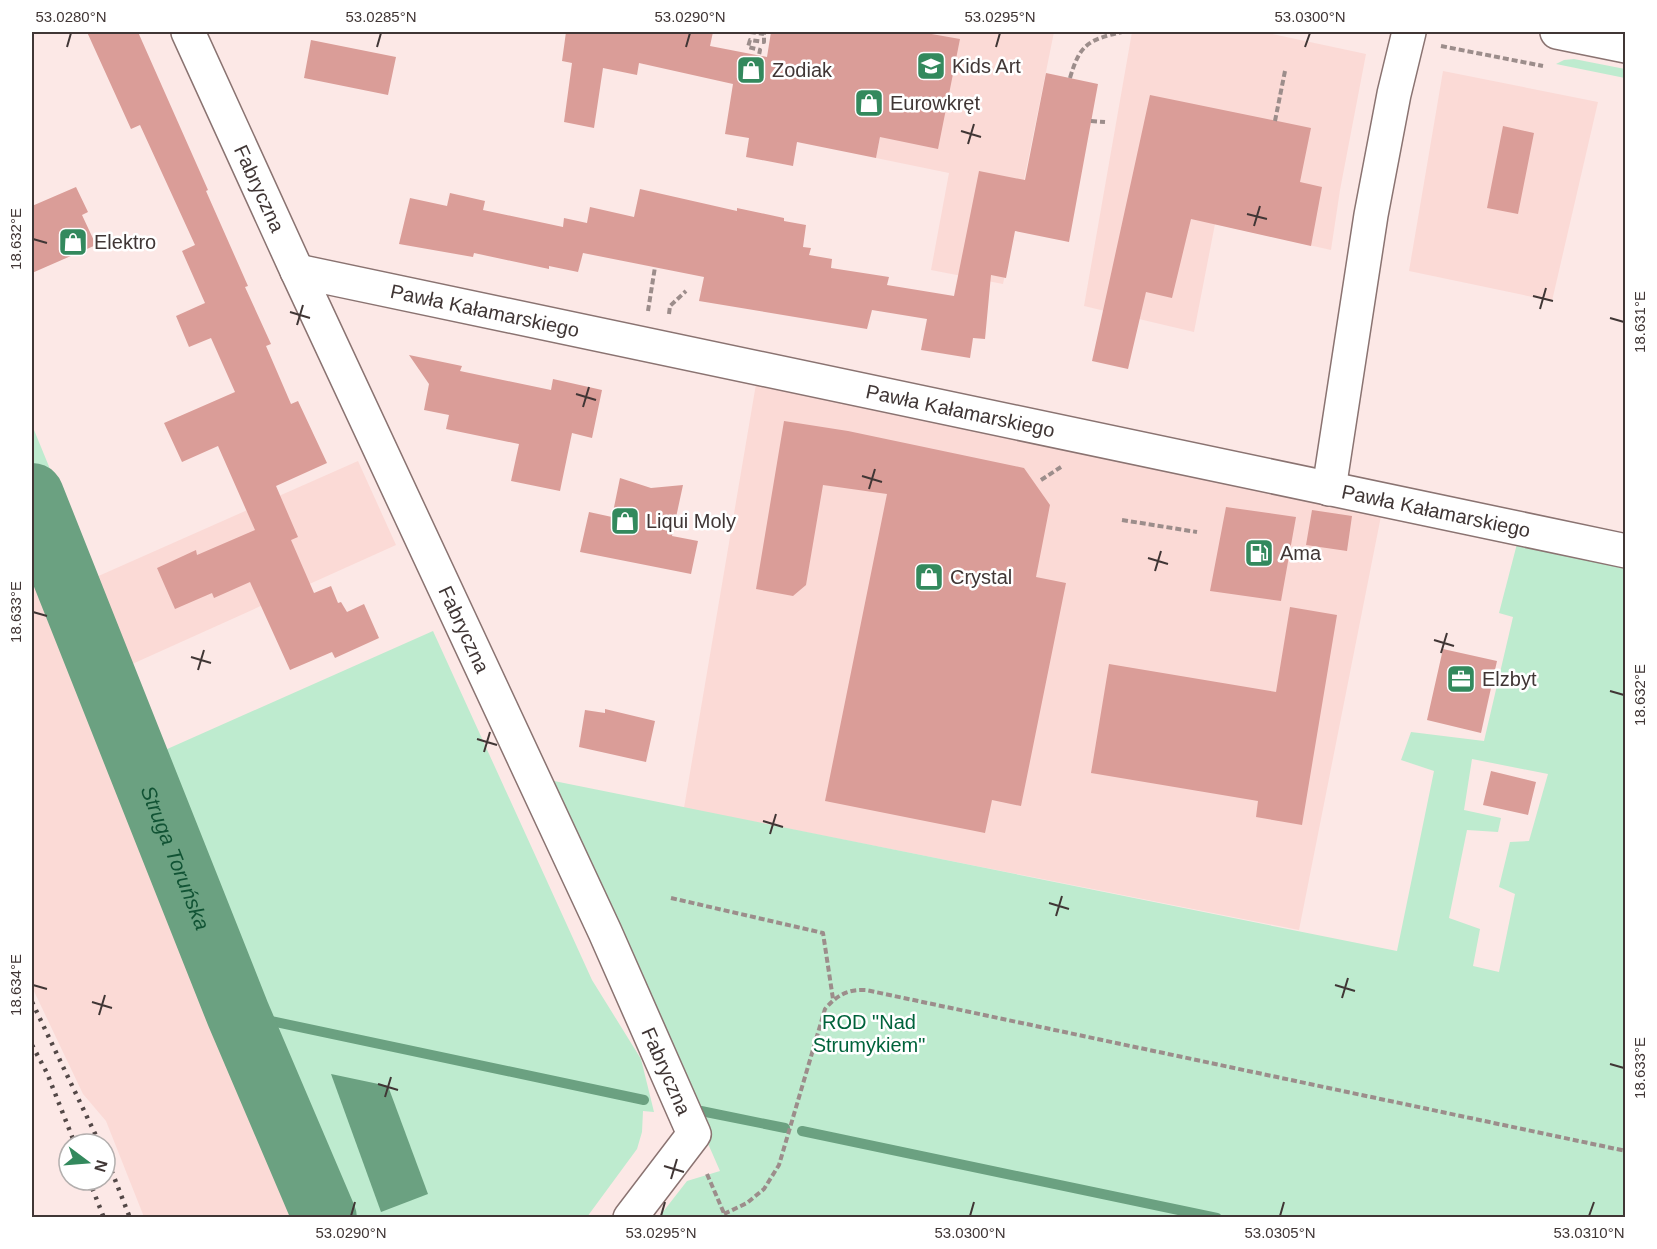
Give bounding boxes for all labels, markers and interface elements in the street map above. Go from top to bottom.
text: 53.0280°N [35,8,107,25]
text: 53.0285°N [345,8,417,25]
text: 53.0290°N [654,8,726,25]
text: 53.0295°N [964,8,1036,25]
text: 53.0300°N [1274,8,1346,25]
school or university icon: Kids Art [915,50,947,82]
shop icon: Zodiak [735,54,767,86]
place label: Kids Art [952,55,1021,77]
place label: Zodiak [772,59,833,81]
shop icon: Eurowkręt [853,87,885,119]
place label: Eurowkręt [890,92,980,114]
street label: Fabryczna [230,141,289,236]
text: 18.632°E [7,208,24,270]
shop icon: Elektro [57,226,89,258]
place label: Elektro [94,231,156,253]
street label: Pawła Kałamarskiego [388,280,581,341]
text: 18.631°E [1631,291,1648,353]
street label: Pawła Kałamarskiego [864,380,1057,441]
street label: Pawła Kałamarskiego [1340,480,1532,542]
shop icon: Liqui Moly [609,505,641,537]
place label: Liqui Moly [646,510,736,532]
fuel station icon: Ama [1243,537,1275,569]
place label: Ama [1280,542,1322,564]
shop icon: Crystal [913,561,945,593]
place label: Crystal [950,566,1012,588]
text: 18.633°E [7,581,24,643]
street label: Fabryczna [434,582,494,677]
office icon: Elzbyt [1445,663,1477,695]
text: 18.632°E [1631,664,1648,726]
place label: Elzbyt [1482,668,1537,690]
water label: Struga Toruńska [137,782,215,933]
text: 18.634°E [7,954,24,1016]
park label: ROD "Nad Strumykiem" [813,1011,925,1056]
street label: Fabryczna [637,1024,696,1119]
text: 18.633°E [1631,1037,1648,1099]
north arrow [57,1132,117,1192]
text: N [91,1158,111,1174]
text: 53.0290°N [315,1224,387,1241]
text: 53.0295°N [625,1224,697,1241]
text: 53.0300°N [934,1224,1006,1241]
text: 53.0305°N [1244,1224,1316,1241]
text: 53.0310°N [1553,1224,1625,1241]

